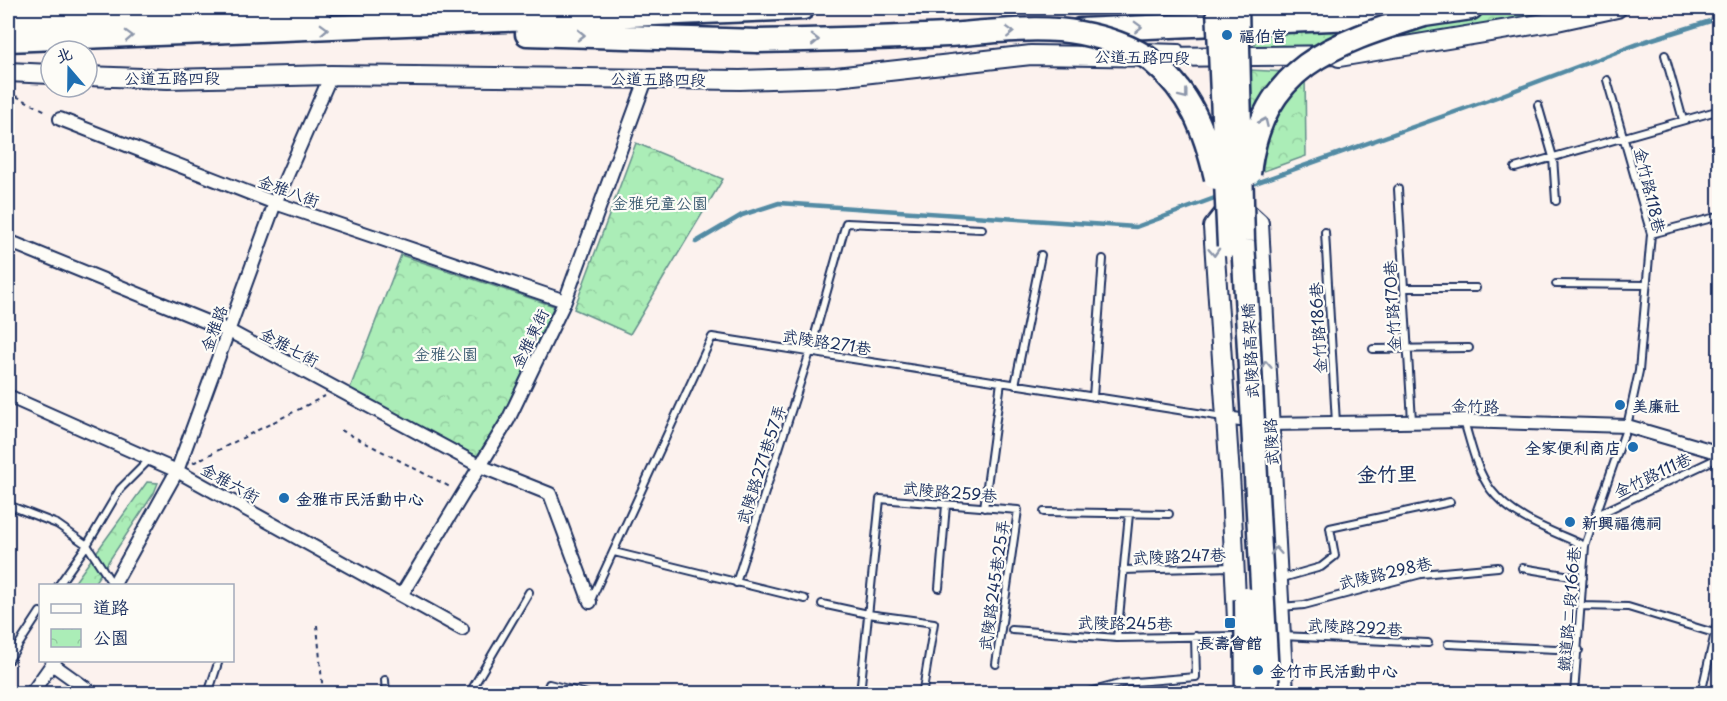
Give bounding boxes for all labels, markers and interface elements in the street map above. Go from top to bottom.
one-way arrow [1134,21,1143,34]
one-way arrow [319,22,328,35]
place label: 福伯宮 [1239,23,1287,47]
one-way arrow [1005,26,1014,38]
marker: 福伯宮 [1220,28,1234,42]
one-way arrow [576,29,585,41]
one-way arrow [124,30,133,42]
one-way arrow [811,34,820,46]
north arrow [39,39,99,99]
text: 北 [52,40,75,68]
street label: 公道五路四段 [1094,43,1190,69]
street label: 公道五路四段 [124,65,220,89]
street label: 公道五路四段 [610,65,706,91]
one-way arrow [1177,88,1188,99]
one-way arrow [1257,117,1269,128]
street label: 金竹路118巷 [1629,145,1673,235]
street label: 金雅八街 [255,168,323,212]
park label: 金雅兒童公園 [612,190,708,214]
one-way arrow [1208,247,1221,256]
street label: 金竹路170巷 [1377,260,1405,352]
street label: 金竹路186巷 [1303,281,1331,375]
street label: 金雅路 [194,301,232,355]
street label: 武陵路高架橋 [1235,302,1263,400]
street label: 金雅東街 [504,304,554,372]
street label: 金雅七街 [256,320,324,372]
street label: 武陵路271巷 [781,322,873,360]
park label: 金雅公園 [414,341,478,365]
one-way arrow [1260,361,1273,370]
street label: 金竹路 [1451,393,1499,417]
place label: 美廉社 [1632,393,1680,417]
marker: 美廉社 [1613,398,1627,412]
street label: 武陵路271巷57弄 [729,401,791,527]
street label: 武陵路 [1257,417,1283,467]
place label: 全家便利商店 [1525,435,1621,459]
marker: 全家便利商店 [1626,440,1640,454]
street label: 金竹路111巷 [1609,445,1695,503]
street label: 金雅六街 [197,456,265,508]
district label: 金竹里 [1357,458,1417,488]
street label: 武陵路259巷 [902,475,998,507]
place label: 金雅市民活動中心 [296,486,424,510]
marker: 金雅市民活動中心 [277,491,291,505]
place label: 新興福德祠 [1582,510,1662,534]
marker: 新興福德祠 [1563,515,1577,529]
street label: 武陵路245巷25弄 [972,518,1014,652]
street label: 武陵路247巷 [1132,541,1226,569]
street label: 鐵道路二段166巷 [1551,546,1585,672]
one-way arrow [1270,547,1283,556]
street label: 武陵路298巷 [1336,550,1434,594]
legend [39,584,234,662]
text: 道路 [93,593,129,620]
street label: 武陵路245巷 [1077,609,1173,635]
street label: 武陵路292巷 [1307,612,1403,640]
marker: 長壽會館 [1223,616,1237,630]
text: 公園 [93,623,129,650]
place label: 長壽會館 [1198,630,1262,654]
place label: 金竹市民活動中心 [1270,658,1398,682]
marker: 金竹市民活動中心 [1251,663,1265,677]

